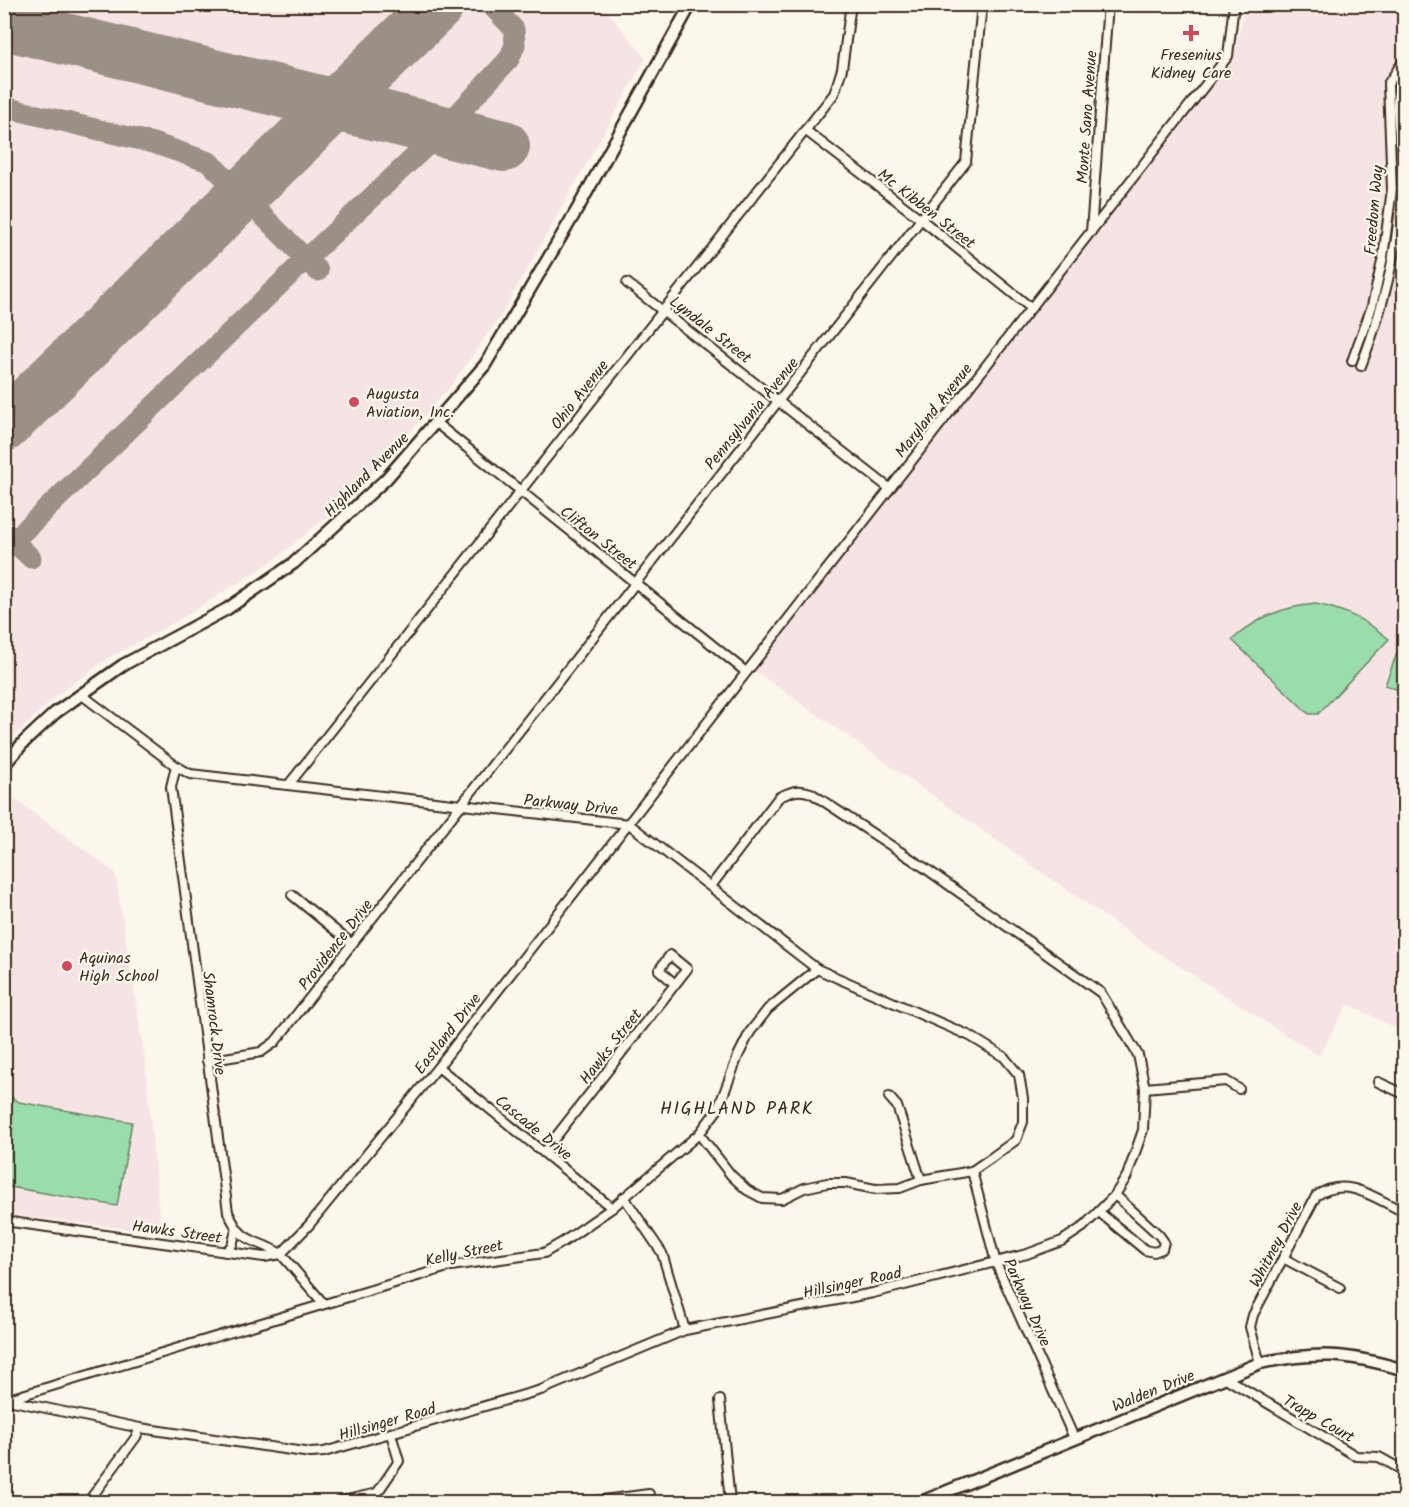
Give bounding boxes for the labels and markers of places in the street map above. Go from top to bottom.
marker: Fresenius Kidney Care [1182,24,1200,42]
place label: Fresenius Kidney Care [1151,43,1231,86]
place label: Augusta Aviation, Inc. [366,382,454,425]
marker: Augusta Aviation, Inc. [347,395,361,409]
place label: Aquinas High School [79,946,159,989]
marker: Aquinas High School [60,959,74,973]

